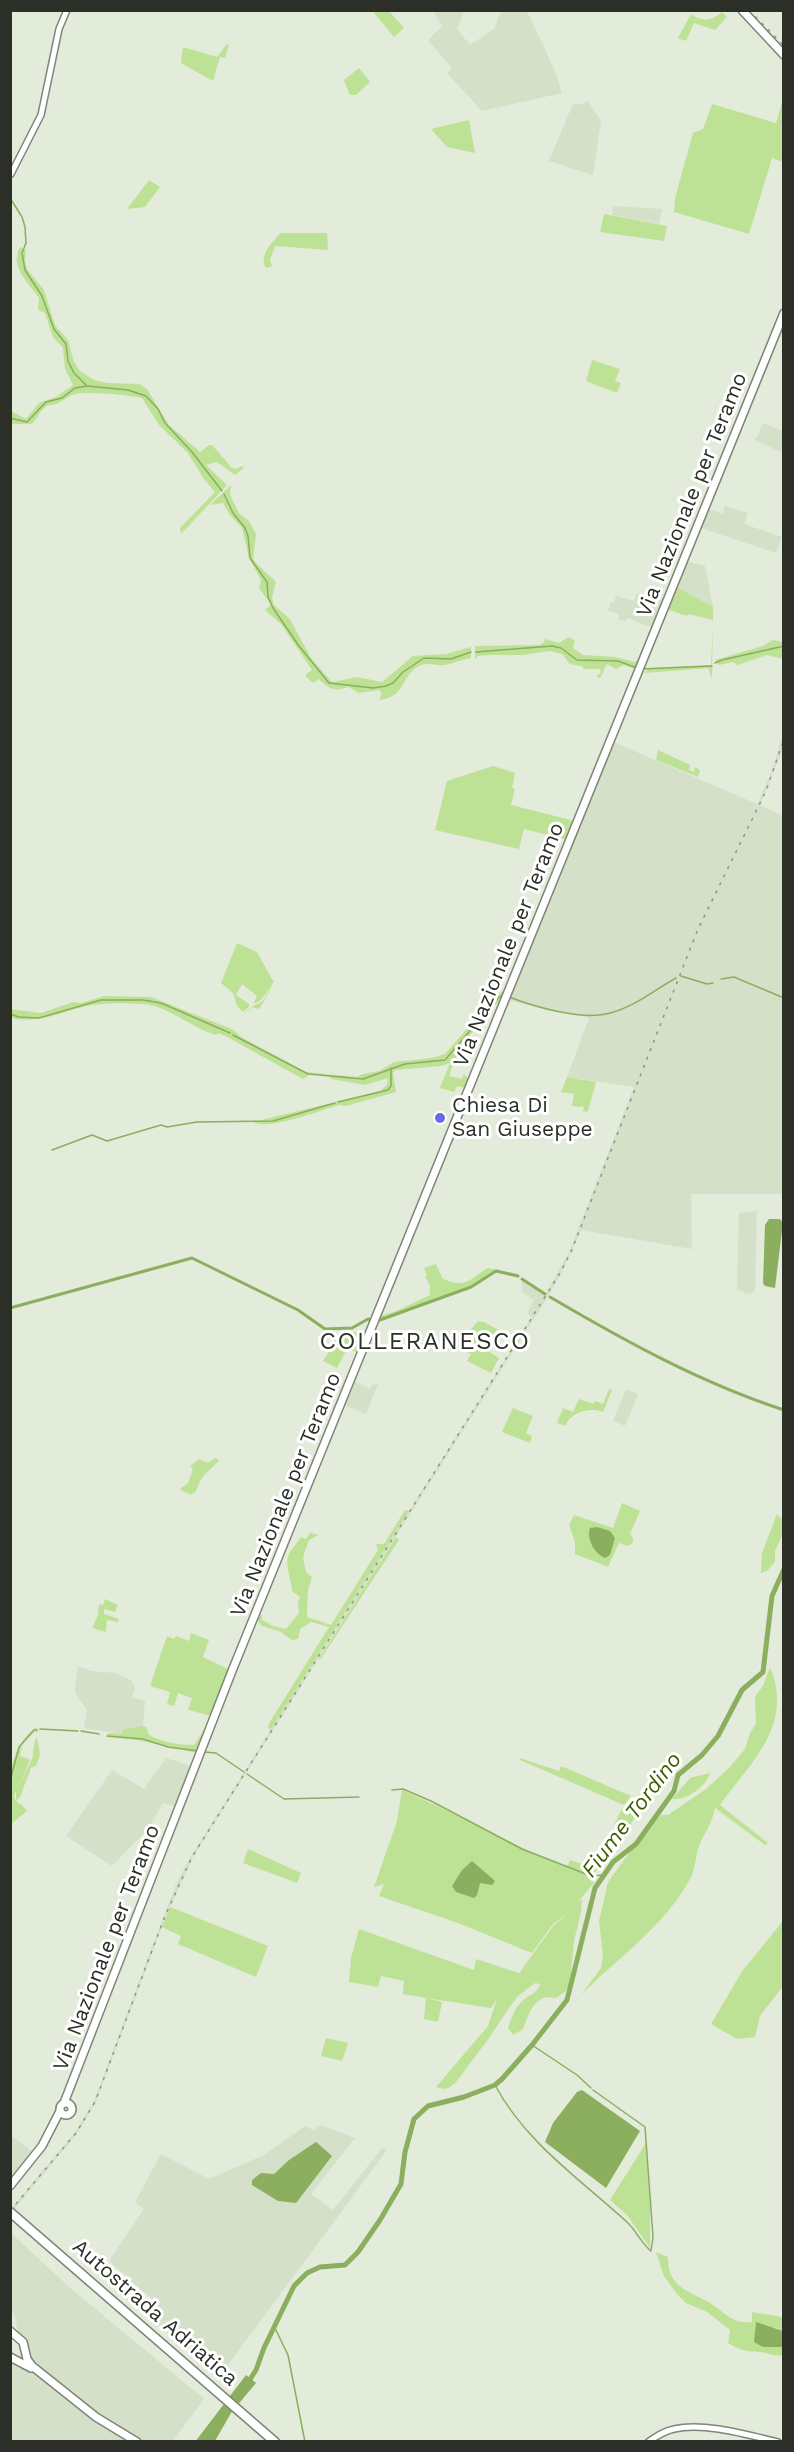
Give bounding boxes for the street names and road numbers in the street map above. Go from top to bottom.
street label: Via Nazionale per Teramo [631,369,753,621]
street label: Via Nazionale per Teramo [448,819,570,1071]
street label: Via Nazionale per Teramo [225,1369,347,1621]
street label: Via Nazionale per Teramo [48,1821,166,2075]
street label: Autostrada Adriatica [67,2234,243,2392]

